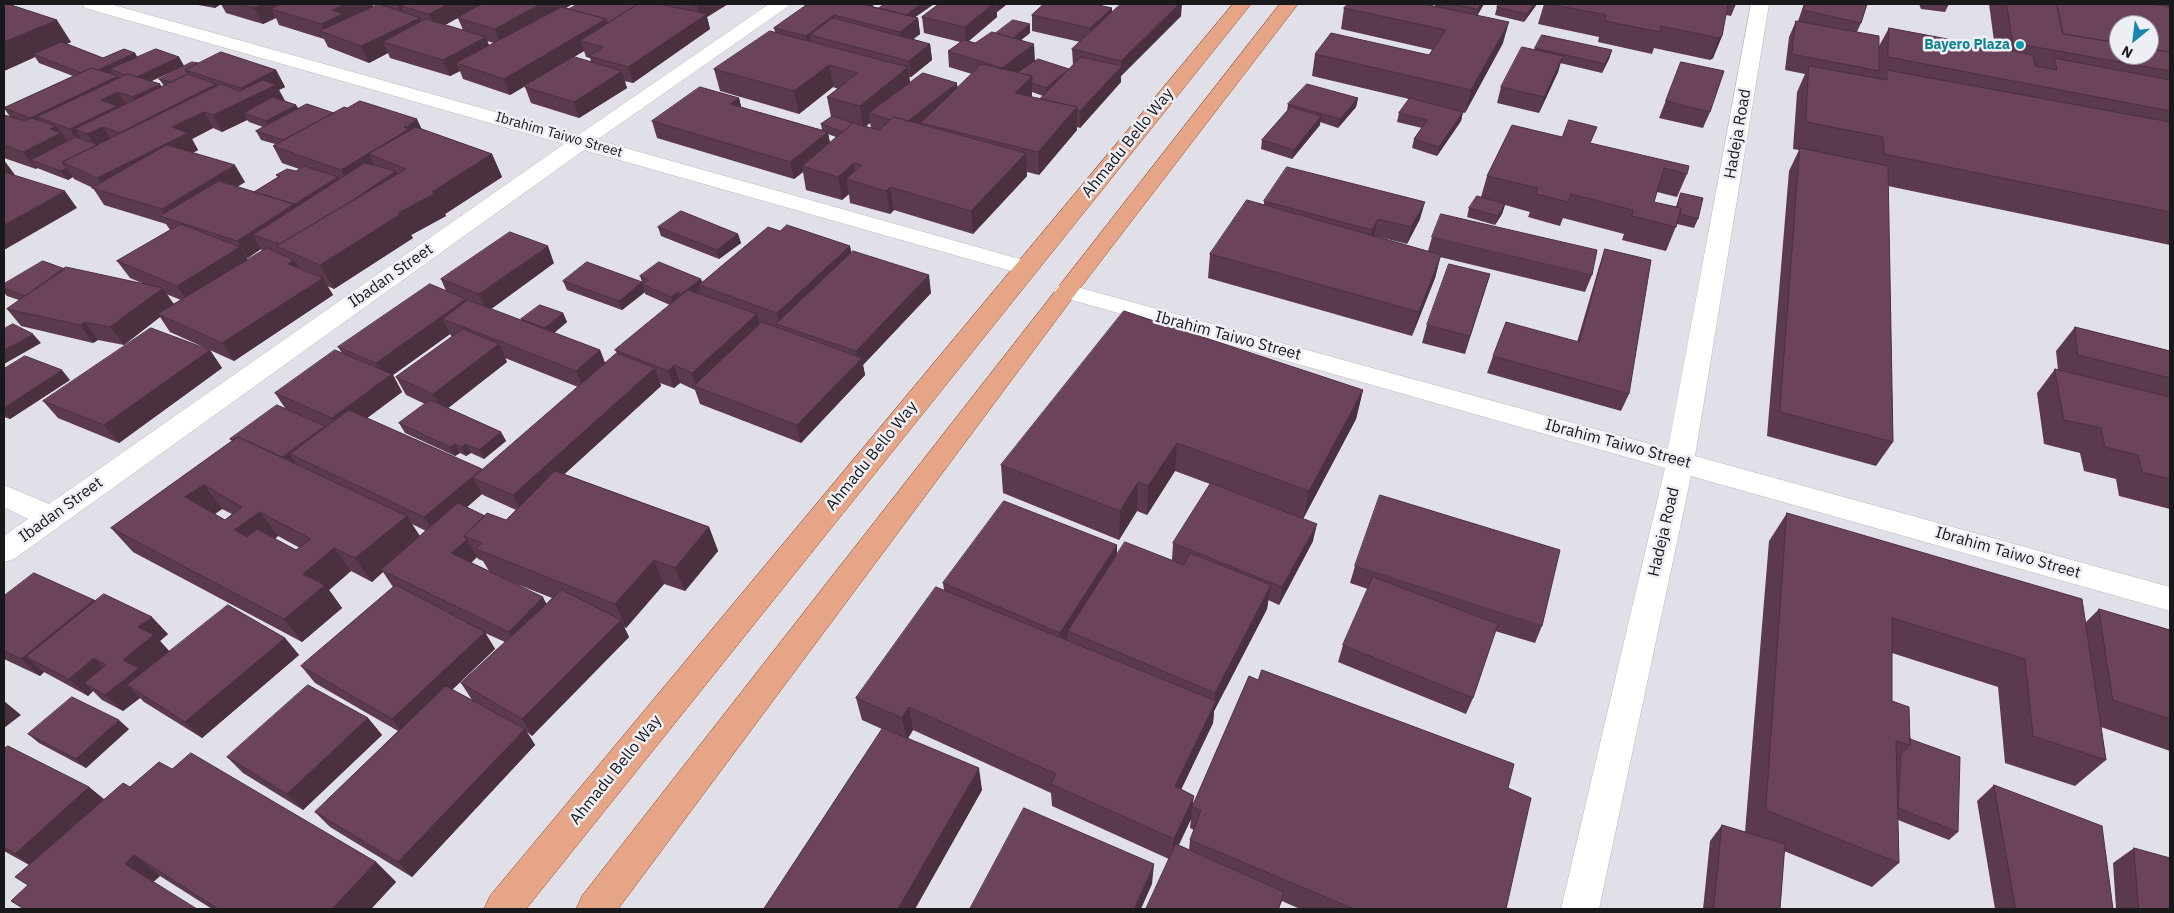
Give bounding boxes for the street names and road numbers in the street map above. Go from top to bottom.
street label: Ahmadu Bello Way [1078,84,1178,202]
street label: Hadeja Road [1721,88,1755,180]
street label: Ibrahim Taiwo Street [493,109,625,161]
street label: Ibadan Street [345,240,437,312]
street label: Ibrahim Taiwo Street [1153,307,1303,365]
street label: Ahmadu Bello Way [822,397,922,515]
street label: Ibrahim Taiwo Street [1543,415,1693,473]
street label: Ibadan Street [15,473,107,547]
street label: Hadeja Road [1644,485,1684,579]
street label: Ibrahim Taiwo Street [1933,523,2083,583]
street label: Ahmadu Bello Way [566,711,666,829]

